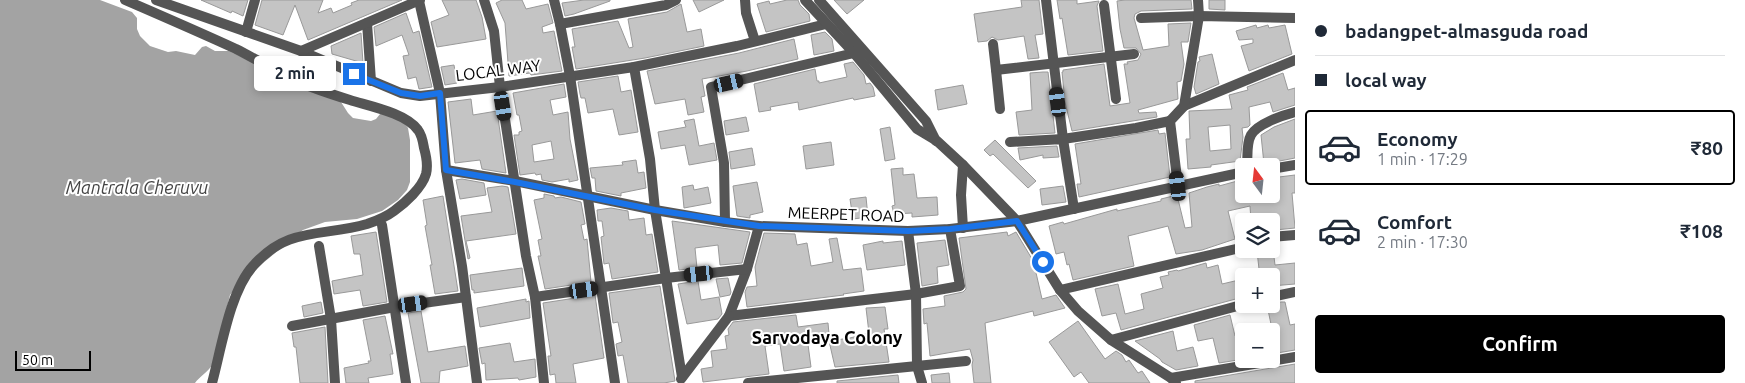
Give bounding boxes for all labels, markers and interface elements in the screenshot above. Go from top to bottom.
text: badangpet-almasguda road [1345,20,1588,42]
callout: 2 min [254,56,336,92]
street label: LOCAL WAY [454,56,542,84]
route end [343,63,365,85]
text: 2 min [275,64,315,82]
text: local way [1345,69,1427,91]
car [712,72,745,94]
car [1048,86,1067,118]
car [493,90,512,122]
icon: car [1317,125,1362,170]
text: Economy [1377,128,1458,150]
text: ₹80 [1691,137,1723,159]
text: 1 min · 17:29 [1377,150,1468,168]
north arrow [1235,158,1280,202]
map controls [1235,158,1280,368]
car [1168,170,1187,202]
water label: Mantrala Cheruvu [66,177,209,197]
street label: MEERPET ROAD [787,203,905,225]
icon: car [1317,208,1362,253]
text: Comfort [1377,211,1452,233]
button: layers [1235,213,1280,258]
text: ₹108 [1680,220,1723,242]
text: 2 min · 17:30 [1377,233,1468,251]
route start [1032,251,1054,273]
car [683,265,714,283]
button: + [1235,268,1280,313]
car [568,280,599,300]
car [397,294,428,314]
button: Confirm [1315,315,1725,373]
button: − [1235,323,1280,368]
district label: Sarvodaya Colony [752,327,903,347]
scale bar [15,348,91,371]
text: 50 m [22,352,53,368]

